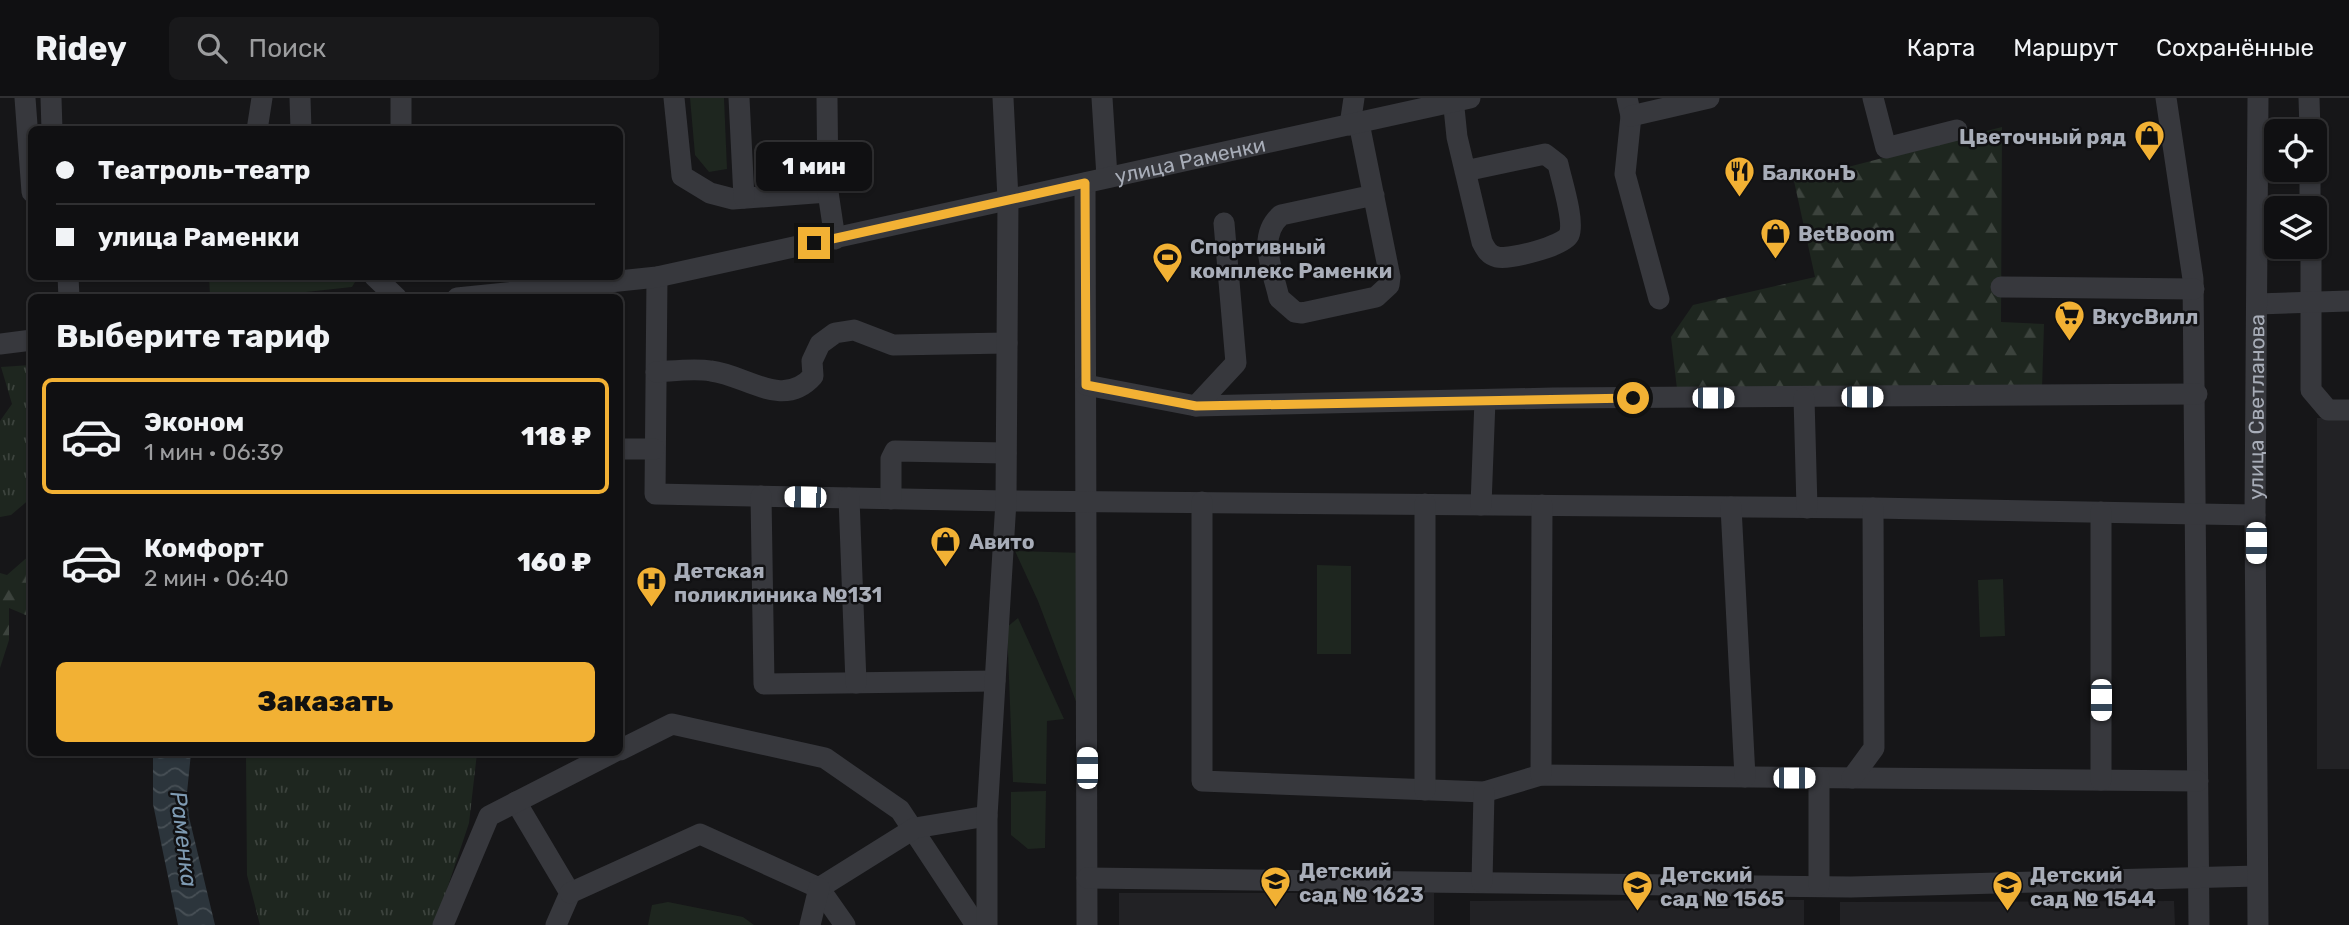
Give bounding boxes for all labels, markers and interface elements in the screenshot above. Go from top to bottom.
search box [169,17,659,80]
text: Ridey [35,29,127,68]
icon: search [193,29,231,67]
text: Поиск [249,33,326,64]
text: Карта [1907,34,1975,62]
text: Маршрут [2013,34,2118,62]
text: Сохранённые [2156,34,2314,62]
shop icon: Цветочный ряд [2132,119,2166,163]
map controls [2264,119,2327,259]
button: locate [2264,119,2327,182]
place label: Цветочный ряд [1959,124,2126,149]
street label: улица Раменки [1112,131,1268,188]
callout: 1 мин [756,142,872,190]
text: 1 мин [782,152,846,180]
text: Театроль-театр [98,155,310,186]
restaurant icon: БалконЪ [1722,155,1756,199]
place label: БалконЪ [1762,160,1856,185]
button: layers [2264,196,2327,259]
shop icon: BetBoom [1758,216,1792,260]
place label: BetBoom [1798,221,1895,246]
text: улица Раменки [98,222,299,253]
route end [798,227,830,259]
place label: Спортивный комплекс Раменки [1190,234,1392,283]
sports icon: Спортивный комплекс Раменки [1150,241,1184,285]
supermarket icon: ВкусВилл [2052,299,2086,343]
place label: ВкусВилл [2092,304,2198,329]
street label: улица Светланова [2243,314,2269,500]
text: Выберите тариф [56,317,330,355]
route start [1617,382,1649,414]
car [1842,387,1884,408]
car [1693,388,1735,409]
icon: car [60,405,123,468]
text: Эконом [144,407,244,438]
text: 118 ₽ [521,421,591,452]
text: 1 мин · 06:39 [144,438,284,466]
car [784,486,827,508]
car [2246,522,2267,564]
shop icon: Авито [929,524,963,568]
place label: Авито [969,529,1035,554]
icon: car [60,531,123,594]
text: Комфорт [144,533,264,564]
text: 160 ₽ [517,547,591,578]
place label: Детская поликлиника №131 [674,558,882,607]
text: 2 мин · 06:40 [144,564,289,592]
hospital icon: Детская поликлиника №131 [634,565,668,609]
button: Заказать [56,662,595,742]
car [2091,679,2112,721]
car [1077,747,1098,789]
car [1774,768,1816,789]
water label: Раменка [164,789,204,889]
place label: Детский сад № 1623 [1299,858,1424,907]
place label: Детский сад № 1565 [1660,862,1784,911]
place label: Детский сад № 1544 [2030,862,2156,911]
school or university icon: Детский сад № 1623 [1259,865,1293,909]
school or university icon: Детский сад № 1565 [1620,869,1654,913]
school or university icon: Детский сад № 1544 [1990,869,2024,913]

